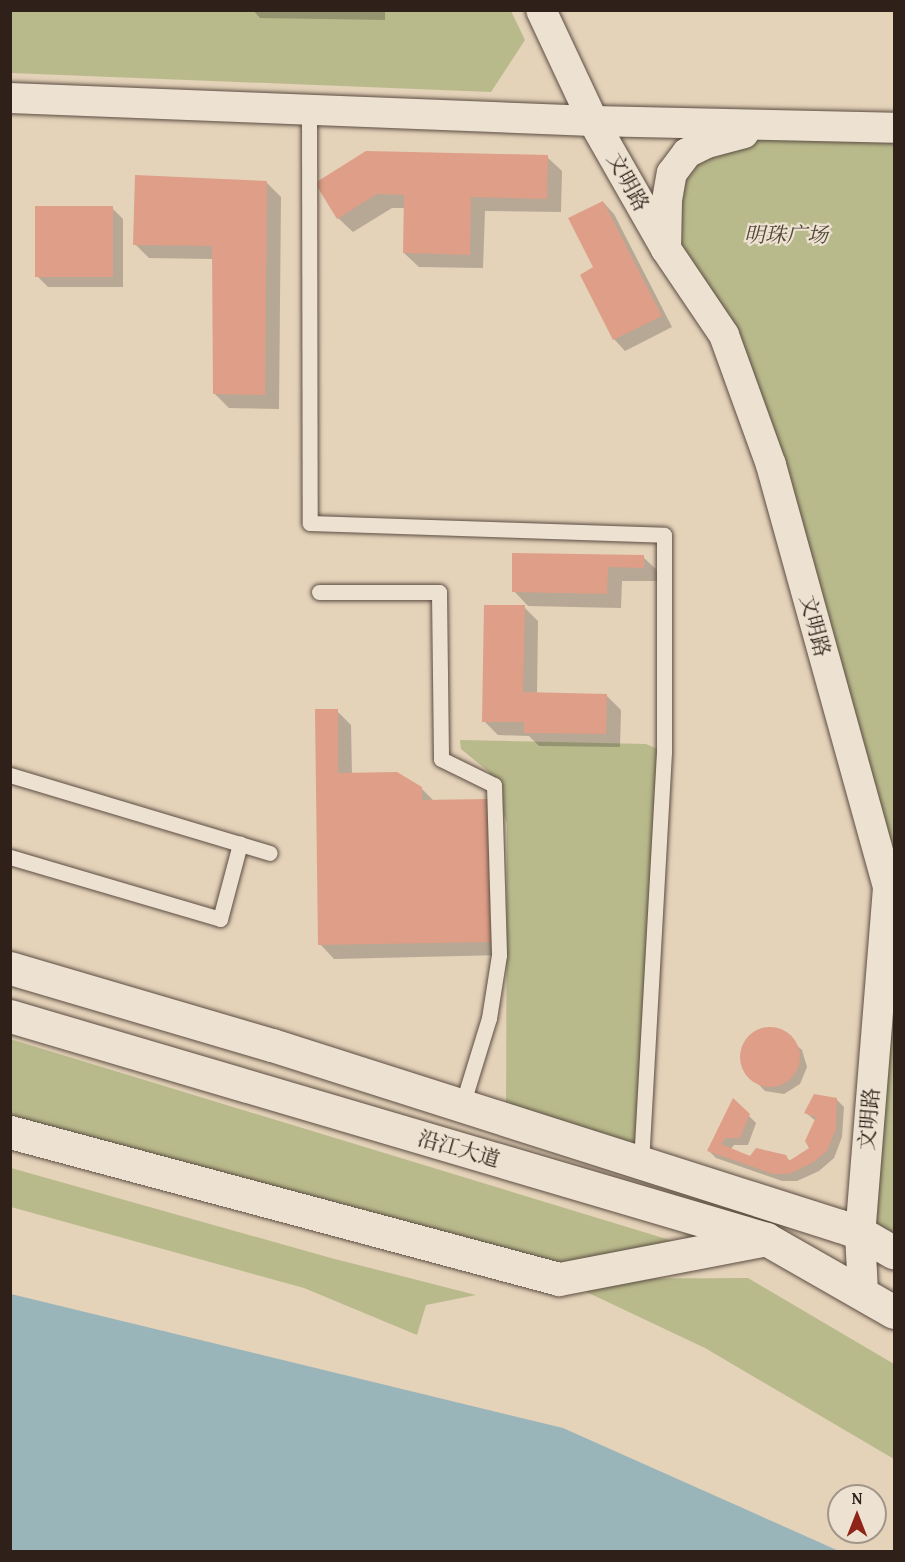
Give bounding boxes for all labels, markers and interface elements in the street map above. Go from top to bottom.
street label: 文明路 [602,148,654,216]
park label: 明珠广场 [744,222,828,248]
street label: 文明路 [795,592,835,660]
street label: 文明路 [854,1087,884,1151]
street label: 沿江大道 [415,1125,503,1173]
north arrow [827,1484,887,1544]
text: N [852,1486,862,1510]

